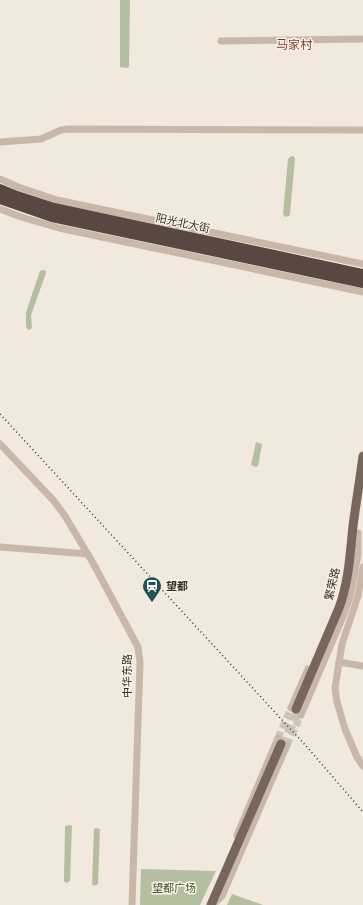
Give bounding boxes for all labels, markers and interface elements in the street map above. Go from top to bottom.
district label: 马家村 [276,37,313,53]
street label: 阳光北大街 [155,210,211,236]
street label: 繁荣路 [321,566,343,602]
station icon: 望都 [141,575,163,603]
place label: 望都 [166,579,188,593]
street label: 中华东路 [120,654,134,698]
park label: 望都广场 [152,881,196,895]

